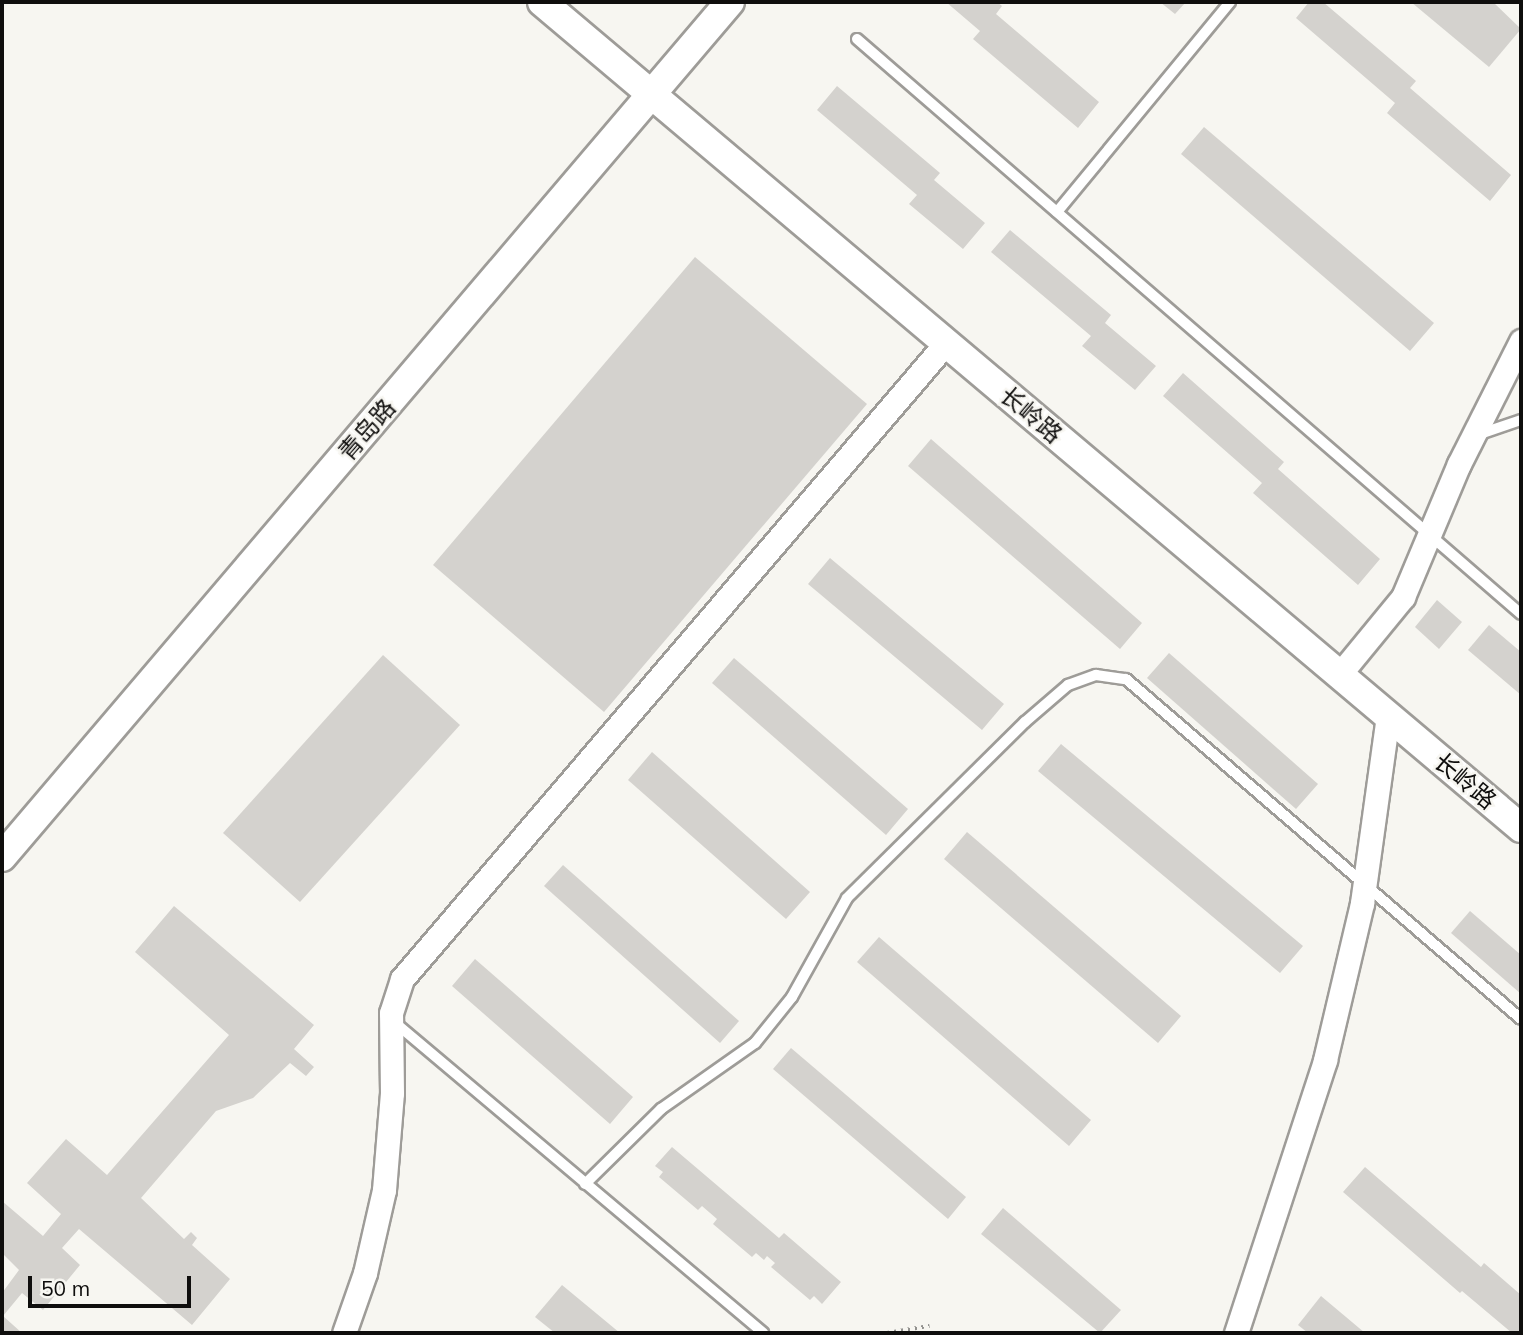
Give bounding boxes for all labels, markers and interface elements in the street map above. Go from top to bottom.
street label: 长岭路 [994,381,1068,449]
street label: 青岛路 [333,393,401,467]
street label: 长岭路 [1428,747,1502,815]
scale bar [32,1262,194,1306]
text: 50 m [41,1275,90,1301]

